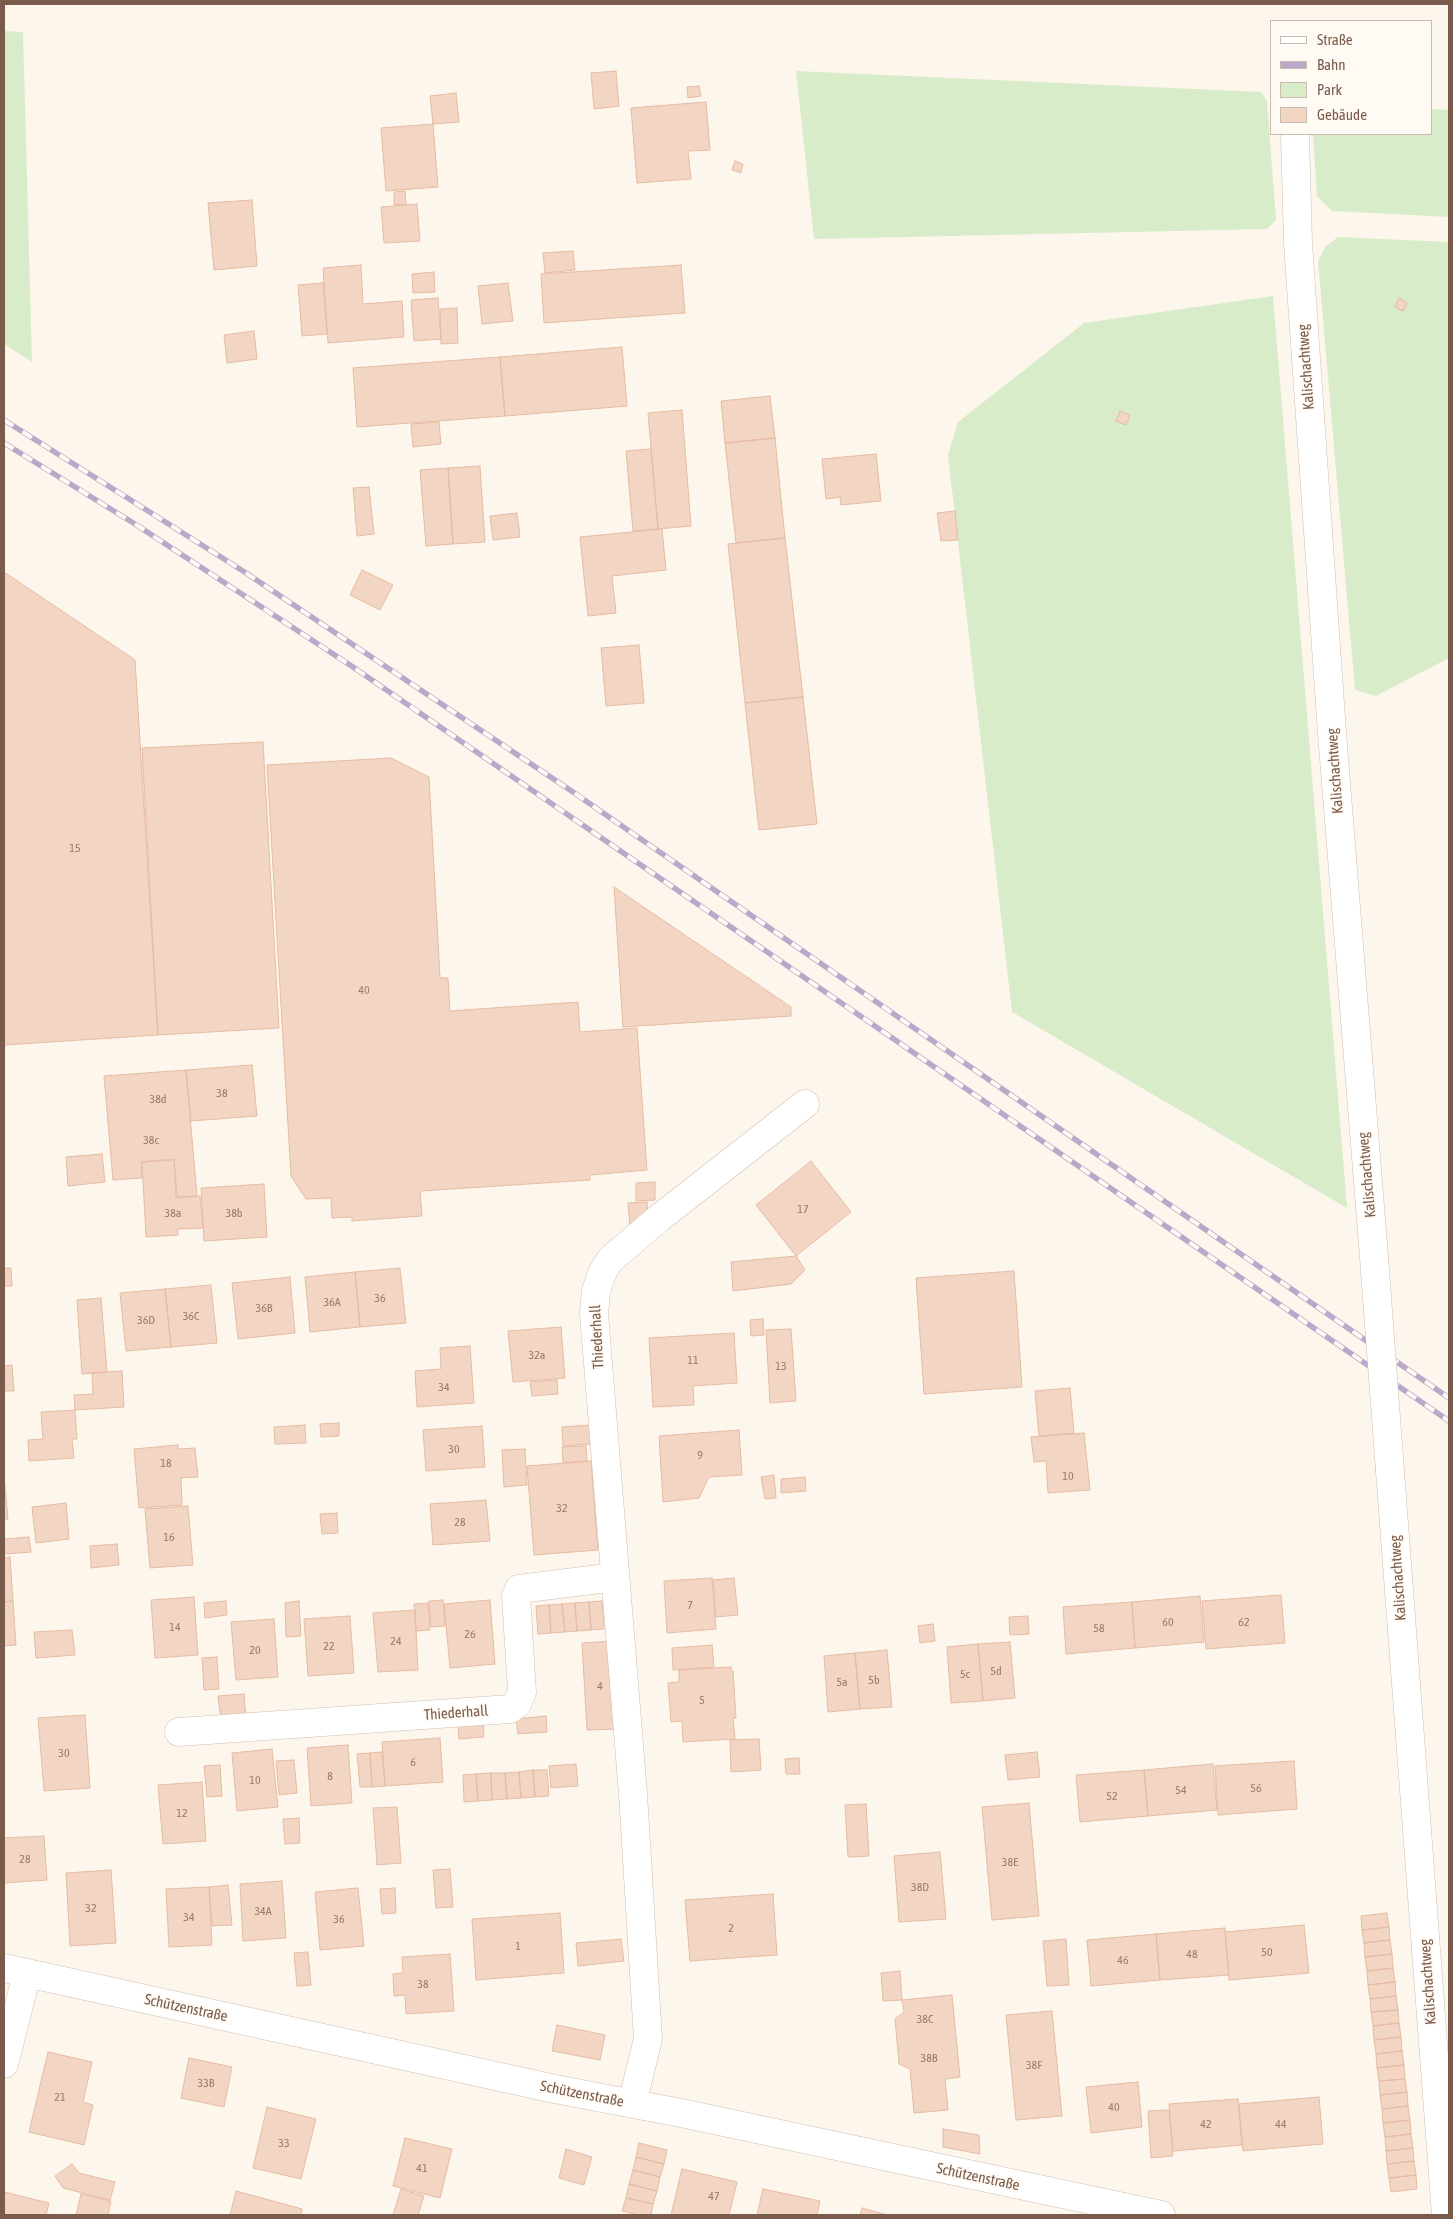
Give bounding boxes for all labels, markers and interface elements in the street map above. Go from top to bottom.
legend [1270,20,1433,135]
text: Straße [1317,31,1353,48]
text: Bahn [1317,56,1346,73]
text: Park [1317,81,1342,98]
text: Gebäude [1317,106,1367,123]
street label: Kalischachtweg [1294,324,1318,410]
street label: Kalischachtweg [1323,728,1347,814]
house number: 15 [69,841,81,855]
house number: 40 [358,983,370,997]
house number: 38 [216,1086,228,1100]
house number: 38d [150,1092,166,1106]
street label: Kalischachtweg [1354,1132,1380,1218]
house number: 38c [143,1133,159,1147]
house number: 17 [797,1202,809,1216]
house number: 38a [165,1206,181,1220]
house number: 38b [226,1206,242,1220]
house number: 36 [374,1291,386,1305]
house number: 36A [323,1295,341,1309]
house number: 36B [256,1301,272,1315]
street label: Thiederhall [586,1304,608,1370]
house number: 36C [183,1309,199,1323]
house number: 36D [137,1313,155,1327]
house number: 32a [529,1348,545,1362]
house number: 11 [687,1353,699,1367]
house number: 13 [775,1359,787,1373]
house number: 34 [438,1380,450,1394]
house number: 30 [448,1442,460,1456]
house number: 9 [697,1448,703,1462]
house number: 18 [160,1456,172,1470]
house number: 10 [1062,1469,1074,1483]
house number: 32 [556,1501,568,1515]
house number: 28 [454,1515,466,1529]
house number: 16 [163,1530,175,1544]
street label: Kalischachtweg [1386,1535,1410,1621]
house number: 7 [687,1598,693,1612]
house number: 60 [1162,1615,1174,1629]
house number: 62 [1238,1615,1250,1629]
house number: 14 [169,1620,181,1634]
house number: 58 [1093,1621,1105,1635]
house number: 26 [464,1627,476,1641]
house number: 24 [390,1634,402,1648]
house number: 22 [323,1639,335,1653]
house number: 20 [249,1643,261,1657]
house number: 5d [990,1664,1002,1678]
house number: 5c [960,1667,970,1681]
house number: 5b [868,1673,880,1687]
house number: 5a [836,1675,848,1689]
house number: 4 [597,1679,603,1693]
house number: 5 [699,1693,705,1707]
street label: Thiederhall [423,1702,489,1724]
house number: 30 [58,1746,70,1760]
house number: 6 [410,1755,416,1769]
house number: 8 [327,1769,333,1783]
house number: 10 [249,1773,261,1787]
house number: 56 [1250,1781,1262,1795]
house number: 54 [1175,1783,1187,1797]
house number: 52 [1106,1789,1118,1803]
house number: 12 [176,1806,188,1820]
house number: 28 [19,1852,31,1866]
house number: 38E [1002,1855,1018,1869]
house number: 38D [911,1880,929,1894]
house number: 32 [85,1901,97,1915]
house number: 34A [254,1904,272,1918]
house number: 34 [183,1910,195,1924]
house number: 36 [333,1912,345,1926]
house number: 2 [728,1921,734,1935]
house number: 1 [515,1939,521,1953]
street label: Kalischachtweg [1416,1939,1440,2025]
house number: 50 [1261,1945,1273,1959]
house number: 48 [1186,1947,1198,1961]
house number: 46 [1117,1953,1129,1967]
house number: 38 [417,1977,429,1991]
street label: Schützenstraße [143,1990,229,2026]
house number: 38C [917,2012,933,2026]
house number: 38B [921,2051,937,2065]
house number: 38F [1026,2058,1042,2072]
house number: 33B [198,2076,214,2090]
street label: Schützenstraße [539,2077,625,2111]
house number: 21 [54,2090,66,2104]
house number: 40 [1108,2100,1120,2114]
house number: 42 [1200,2117,1212,2131]
house number: 44 [1275,2117,1287,2131]
house number: 33 [278,2136,290,2150]
street label: Schützenstraße [935,2159,1021,2195]
house number: 41 [416,2161,428,2175]
house number: 47 [708,2189,720,2203]

